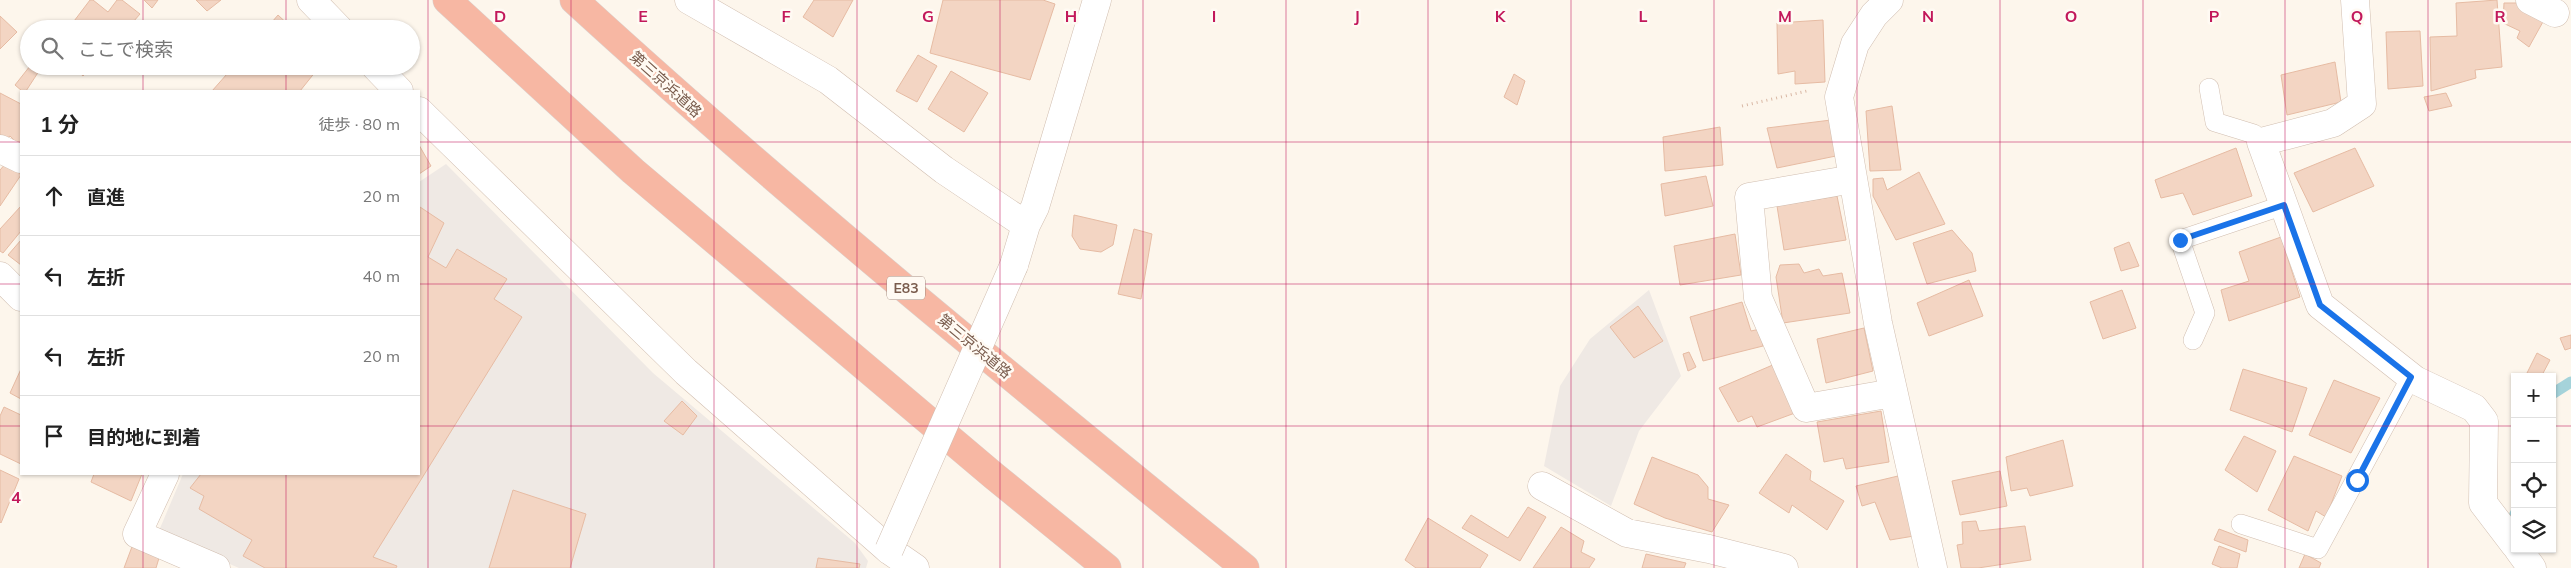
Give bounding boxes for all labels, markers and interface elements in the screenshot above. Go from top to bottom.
text: D [494,6,506,26]
text: E [638,6,648,26]
text: F [781,6,791,26]
text: G [922,6,934,26]
text: H [1065,6,1077,26]
text: I [1212,6,1216,26]
text: J [1354,6,1360,26]
text: K [1495,6,1507,26]
text: L [1639,6,1648,26]
text: M [1778,6,1792,26]
text: N [1922,6,1934,26]
text: O [2065,6,2077,26]
text: P [2209,6,2220,26]
text: Q [2351,6,2363,26]
text: R [2494,6,2506,26]
search box [20,20,420,75]
icon: search [38,34,66,62]
text: ここで検索 [78,37,173,61]
street label: 第三京浜道路 [626,47,706,121]
text: 1 分 [40,111,79,137]
text: 徒歩 · 80 m [319,114,400,134]
icon: ahead [40,182,68,210]
text: 直進 [87,185,125,209]
text: 20 m [363,186,400,206]
route end [2169,229,2192,252]
icon: left [40,262,68,290]
text: 左折 [87,265,125,289]
text: 40 m [363,266,400,286]
road number: E83 [887,276,925,300]
street label: 第三京浜道路 [934,310,1016,382]
icon: left [40,342,68,370]
text: 左折 [87,345,125,369]
text: 20 m [363,346,400,366]
map controls [2511,373,2556,553]
button: + [2511,373,2556,418]
button: − [2511,418,2556,463]
icon: arrive [40,422,68,450]
text: 目的地に到着 [87,425,201,449]
button: locate [2511,463,2556,508]
route start [2346,469,2369,492]
text: 4 [11,487,21,507]
button: layers [2511,508,2556,553]

